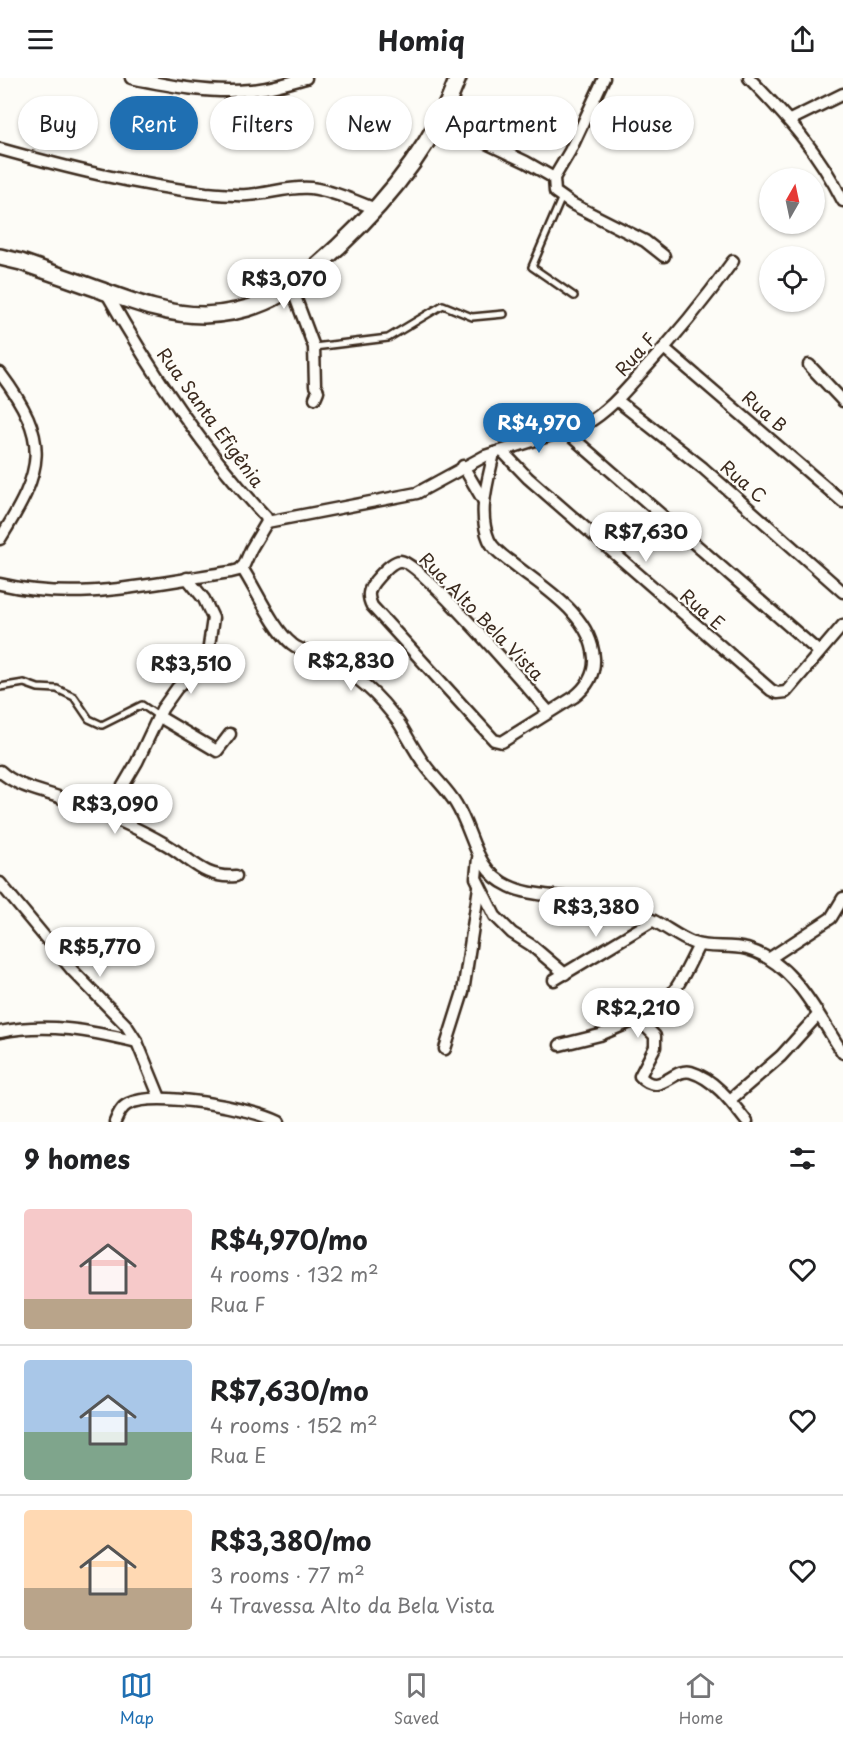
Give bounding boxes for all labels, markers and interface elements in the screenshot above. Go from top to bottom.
text: Homiq [378,19,465,60]
icon: menu [24,23,57,56]
icon: share [786,23,819,56]
chip: Buy [18,96,98,150]
chip: Rent [110,96,198,150]
chip: Filters [210,96,314,150]
chip: New [326,96,412,150]
chip: Apartment [424,96,578,150]
chip: House [590,96,694,150]
north arrow [759,168,825,234]
map controls [759,168,825,312]
button: locate [759,246,825,312]
pin: R$3,070 [229,259,339,310]
text: R$3,070 [241,263,327,293]
street label: Rua F [608,326,662,382]
street label: Rua Santa Efigênia [151,342,271,493]
street label: Rua B [737,384,793,438]
pin: R$4,970 [484,403,594,454]
text: R$4,970 [497,407,581,437]
street label: Rua C [715,453,773,509]
pin: R$7,630 [591,512,701,563]
text: R$7,630 [604,516,688,546]
street label: Rua Alto Bela Vista [414,546,551,687]
street label: Rua E [675,582,731,636]
pin: R$2,830 [296,641,406,692]
pin: R$3,510 [136,644,246,695]
text: R$2,830 [308,645,394,675]
text: R$3,510 [150,648,232,678]
pin: R$3,090 [60,784,170,835]
text: R$3,090 [72,788,158,818]
pin: R$3,380 [541,887,651,938]
text: R$3,380 [553,891,639,921]
pin: R$5,770 [45,927,155,978]
text: R$5,770 [59,931,141,961]
pin: R$2,210 [583,988,693,1039]
text: R$2,210 [596,992,680,1022]
text: 9 homes [24,1139,130,1178]
icon: filters [786,1142,819,1175]
text: R$4,970/mo [210,1220,368,1259]
icon: home [72,1233,144,1305]
icon: heart [786,1253,819,1286]
text: 4 rooms · 132 m² [210,1259,379,1289]
text: Rua F [210,1289,266,1319]
text: R$7,630/mo [210,1371,368,1410]
icon: home [72,1384,144,1456]
icon: heart [786,1404,819,1437]
text: 4 rooms · 152 m² [210,1410,378,1440]
text: Rua E [210,1440,267,1470]
text: R$3,380/mo [210,1521,371,1560]
icon: home [72,1534,144,1606]
icon: heart [786,1554,819,1587]
text: 3 rooms · 77 m² [210,1560,365,1590]
text: 4 Travessa Alto da Bela Vista [210,1590,494,1620]
tab: Map [120,1669,154,1729]
tab: Saved [394,1669,439,1729]
tab: Home [679,1669,723,1729]

